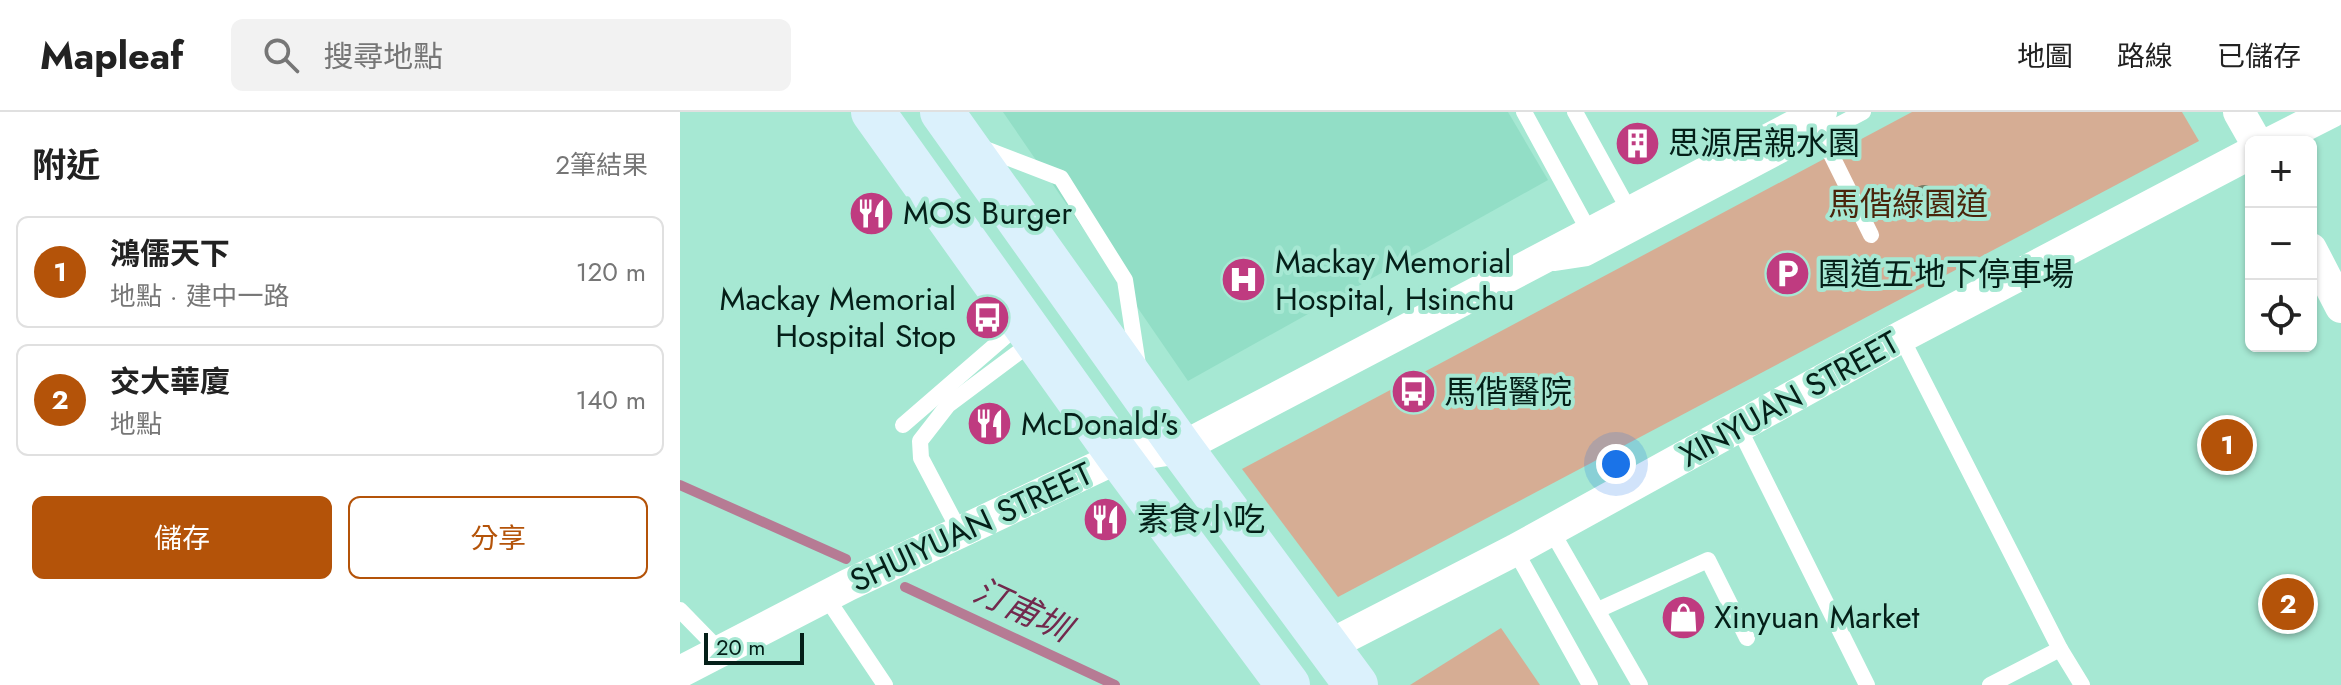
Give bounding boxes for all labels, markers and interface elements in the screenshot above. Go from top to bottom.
search box [231,19,791,91]
text: Mapleaf [40,28,183,83]
icon: search [259,33,303,77]
text: 搜尋地點 [323,35,443,78]
text: 地圖 [2017,36,2073,77]
text: 路線 [2117,36,2173,77]
text: 已儲存 [2217,36,2301,77]
building icon: 思源居親水園 [1613,119,1661,167]
place label: 思源居親水園 [1668,120,1860,166]
map controls [2245,136,2317,352]
button: + [2245,136,2317,208]
text: 附近 [32,141,100,190]
text: 2筆結果 [555,146,648,184]
park label: 馬偕綠園道 [1828,181,1988,227]
restaurant icon: MOS Burger [848,189,896,237]
place label: MOS Burger [903,190,1072,236]
button: − [2245,208,2317,280]
text: 鴻儒天下 [110,232,230,275]
place label: Mackay Memorial Hospital, Hsinchu [1275,239,1515,322]
parking icon: 園道五地下停車場 [1763,250,1811,298]
place label: 園道五地下停車場 [1818,251,2074,297]
text: 1 [53,253,67,291]
text: 120 m [576,253,646,291]
hospital icon: Mackay Memorial Hospital, Hsinchu [1220,256,1268,304]
place label: Mackay Memorial Hospital Stop [720,276,956,359]
text: 地點 · 建中一路 [110,277,289,315]
button: locate [2245,280,2317,352]
bus stop icon: Mackay Memorial Hospital Stop [963,293,1011,341]
street label: XINYUAN STREET [1671,320,1907,478]
text: 交大華廈 [110,360,230,403]
bus stop icon: 馬偕醫院 [1389,368,1437,416]
place label: 馬偕醫院 [1444,369,1572,415]
text: 2 [51,381,69,419]
text: 140 m [575,381,646,419]
restaurant icon: McDonald's [966,400,1014,448]
place label: McDonald's [1021,401,1178,447]
text: 地點 [110,405,162,443]
pin: 1 [2201,415,2253,475]
your location [1596,444,1636,484]
street label: SHUIYUAN STREET [842,451,1100,603]
restaurant icon: 素食小吃 [1082,495,1130,543]
button: 儲存 [32,496,332,579]
button: 分享 [348,496,648,579]
place label: 素食小吃 [1137,496,1265,542]
water label: 汀甫圳 [965,566,1083,656]
pin: 2 [2262,574,2314,634]
shop icon: Xinyuan Market [1659,593,1707,641]
place label: Xinyuan Market [1714,594,1920,640]
scale bar [704,629,804,665]
text: 20 m [716,631,765,663]

